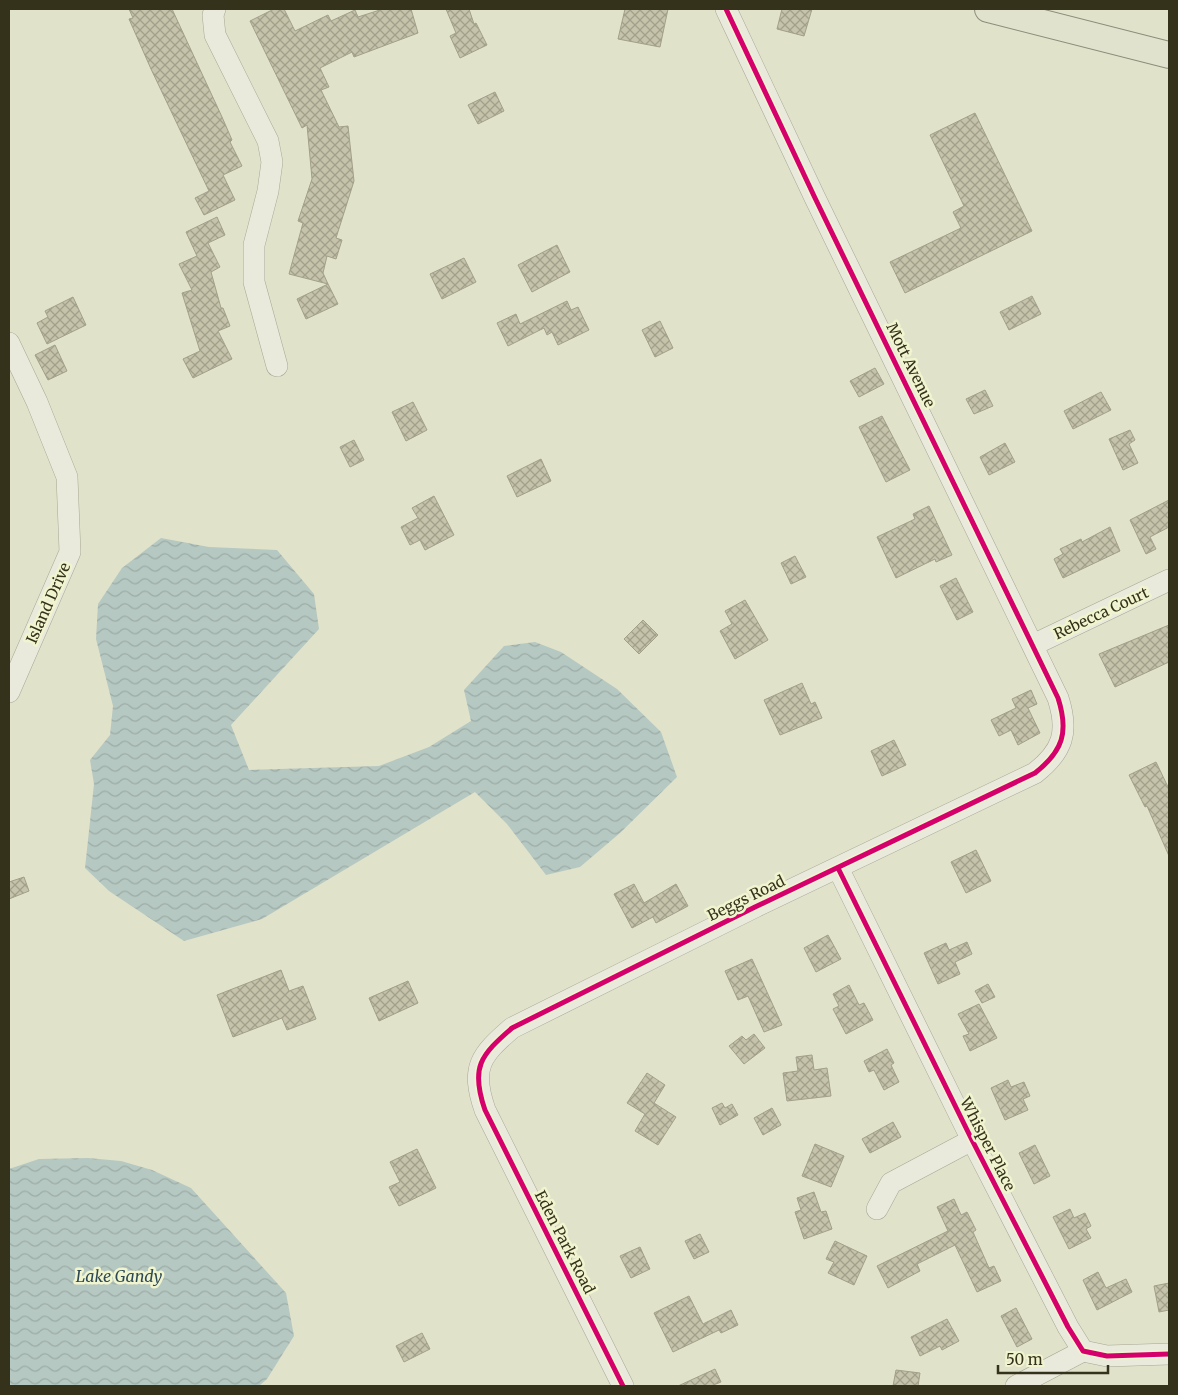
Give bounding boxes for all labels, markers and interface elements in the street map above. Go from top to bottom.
street label: Mott Avenue [882,320,940,410]
street label: Island Drive [22,559,74,646]
street label: Rebecca Court [1051,583,1152,643]
street label: Beggs Road [704,871,788,925]
street label: Whisper Place [956,1093,1020,1194]
street label: Eden Park Road [531,1187,599,1297]
water label: Lake Gandy [76,1266,163,1286]
scale bar [998,1342,1108,1374]
text: 50 m [1006,1350,1043,1369]

